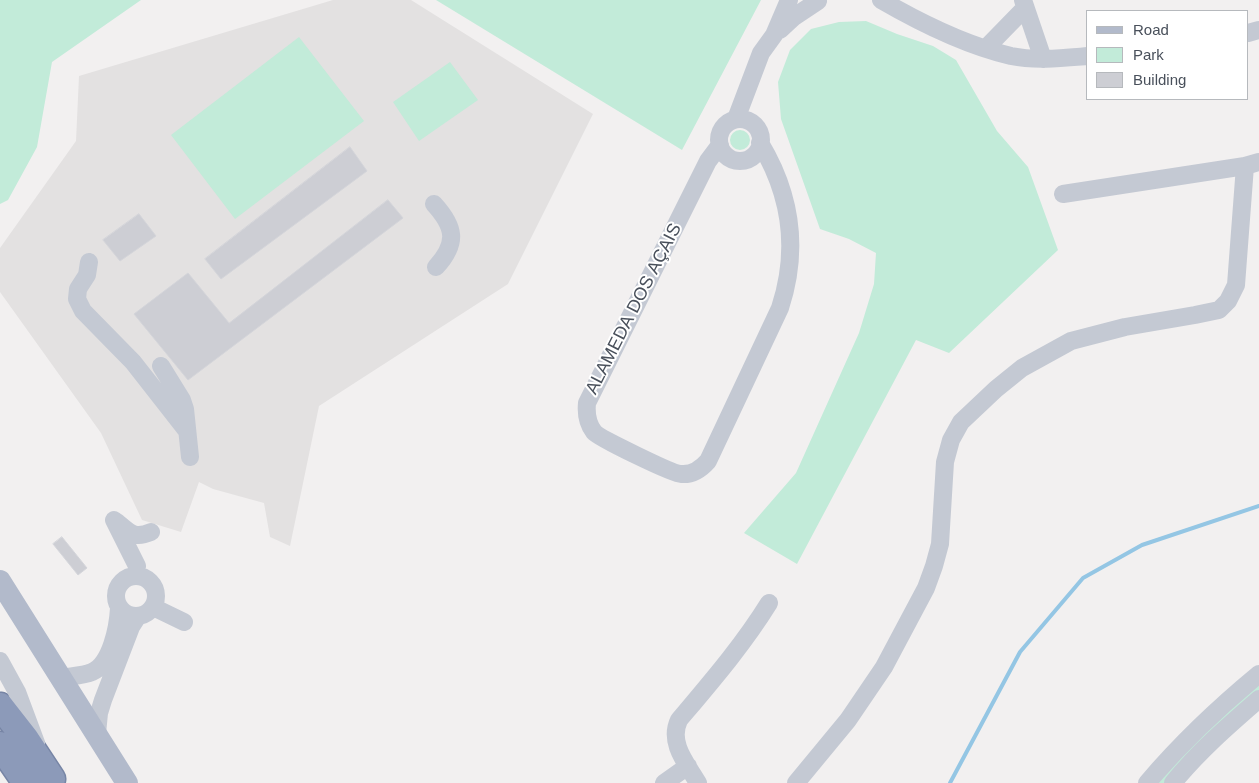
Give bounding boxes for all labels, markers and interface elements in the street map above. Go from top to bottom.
legend [1086,10,1249,100]
text: Road [1133,21,1169,38]
text: Park [1133,46,1164,63]
text: Building [1133,71,1186,88]
street label: ALAMEDA DOS AÇAIS [581,220,687,398]

